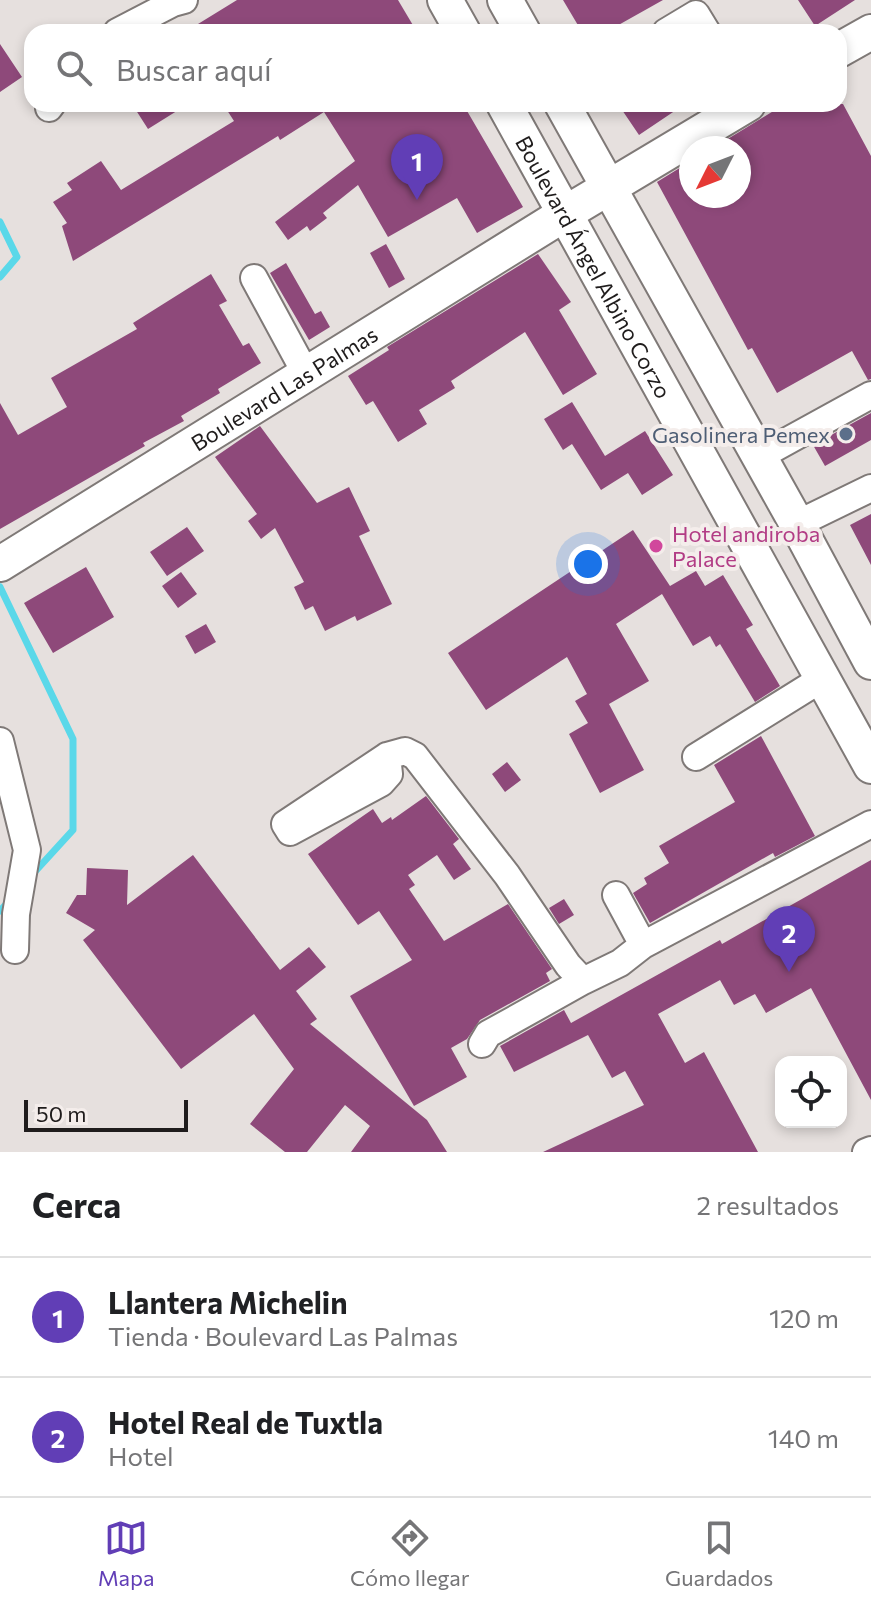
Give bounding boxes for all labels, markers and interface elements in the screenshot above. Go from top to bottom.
search box [24,24,847,112]
icon: search [52,46,96,90]
text: Buscar aquí [116,50,272,87]
street label: Boulevard Ángel Albino Corzo [511,131,678,403]
pin: 1 [391,134,443,200]
north arrow [679,136,751,208]
street label: Boulevard Las Palmas [186,320,382,456]
place label: Gasolinera Pemex [652,421,830,448]
marker: Gasolinera Pemex [837,425,855,443]
place label: Hotel andiroba Palace [672,520,820,572]
marker: Hotel andiroba Palace [647,537,665,555]
your location [568,544,608,584]
pin: 2 [763,906,815,972]
map controls [775,1056,847,1128]
button: locate [775,1056,847,1128]
scale bar [24,1096,188,1132]
text: 50 m [36,1100,86,1127]
text: Cerca [32,1183,121,1225]
text: 2 resultados [697,1189,839,1220]
text: Llantera Michelin [108,1283,348,1320]
text: 1 [52,1302,64,1333]
text: 120 m [769,1302,839,1333]
text: Tienda · Boulevard Las Palmas [108,1320,458,1351]
text: Hotel Real de Tuxtla [108,1403,383,1440]
text: 2 [51,1422,65,1453]
text: 140 m [768,1422,839,1453]
text: Hotel [108,1440,174,1471]
tab: Mapa [98,1516,155,1591]
tab: Cómo llegar [350,1516,470,1591]
tab: Guardados [665,1516,773,1591]

